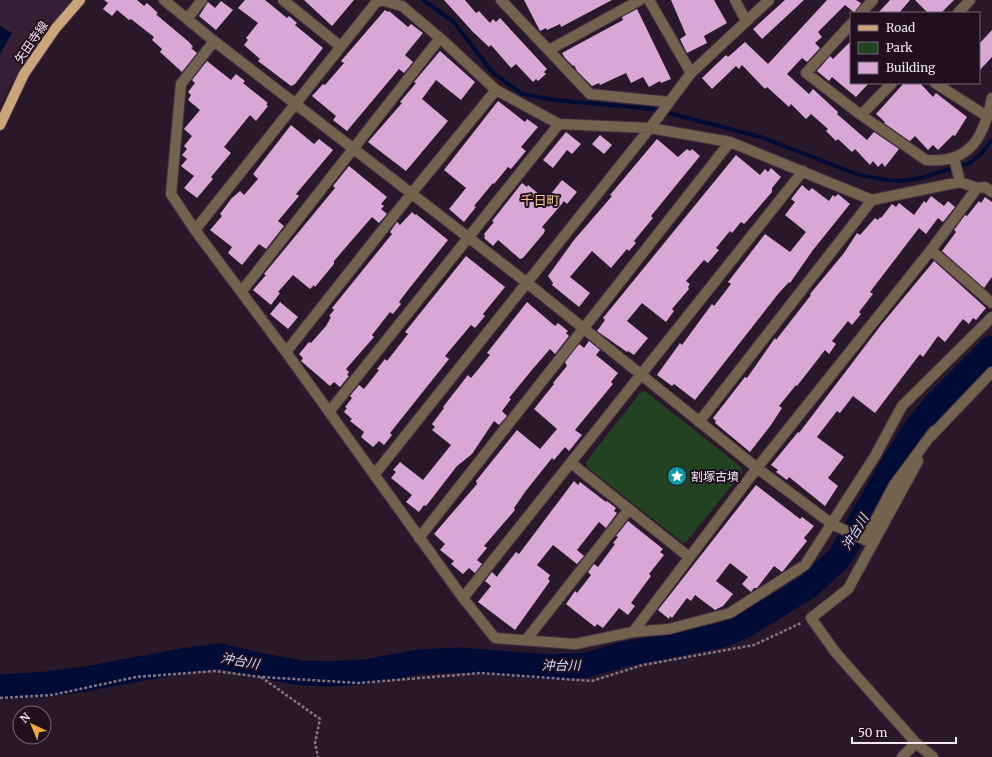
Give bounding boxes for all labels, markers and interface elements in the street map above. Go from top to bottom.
legend [850,12,980,84]
street label: 矢田寺線 [11,18,51,66]
text: Road [886,20,915,35]
text: Park [886,40,913,55]
text: Building [886,60,936,75]
district label: 千日町 [520,192,560,209]
place icon: 割塚古墳 [666,465,688,487]
place label: 割塚古墳 [691,469,739,484]
water label: 沖台川 [838,509,873,553]
water label: 沖台川 [219,649,263,673]
water label: 沖台川 [541,657,582,674]
north arrow [12,705,52,745]
text: N [17,710,33,726]
scale bar [852,719,956,745]
text: 50 m [858,725,887,740]

